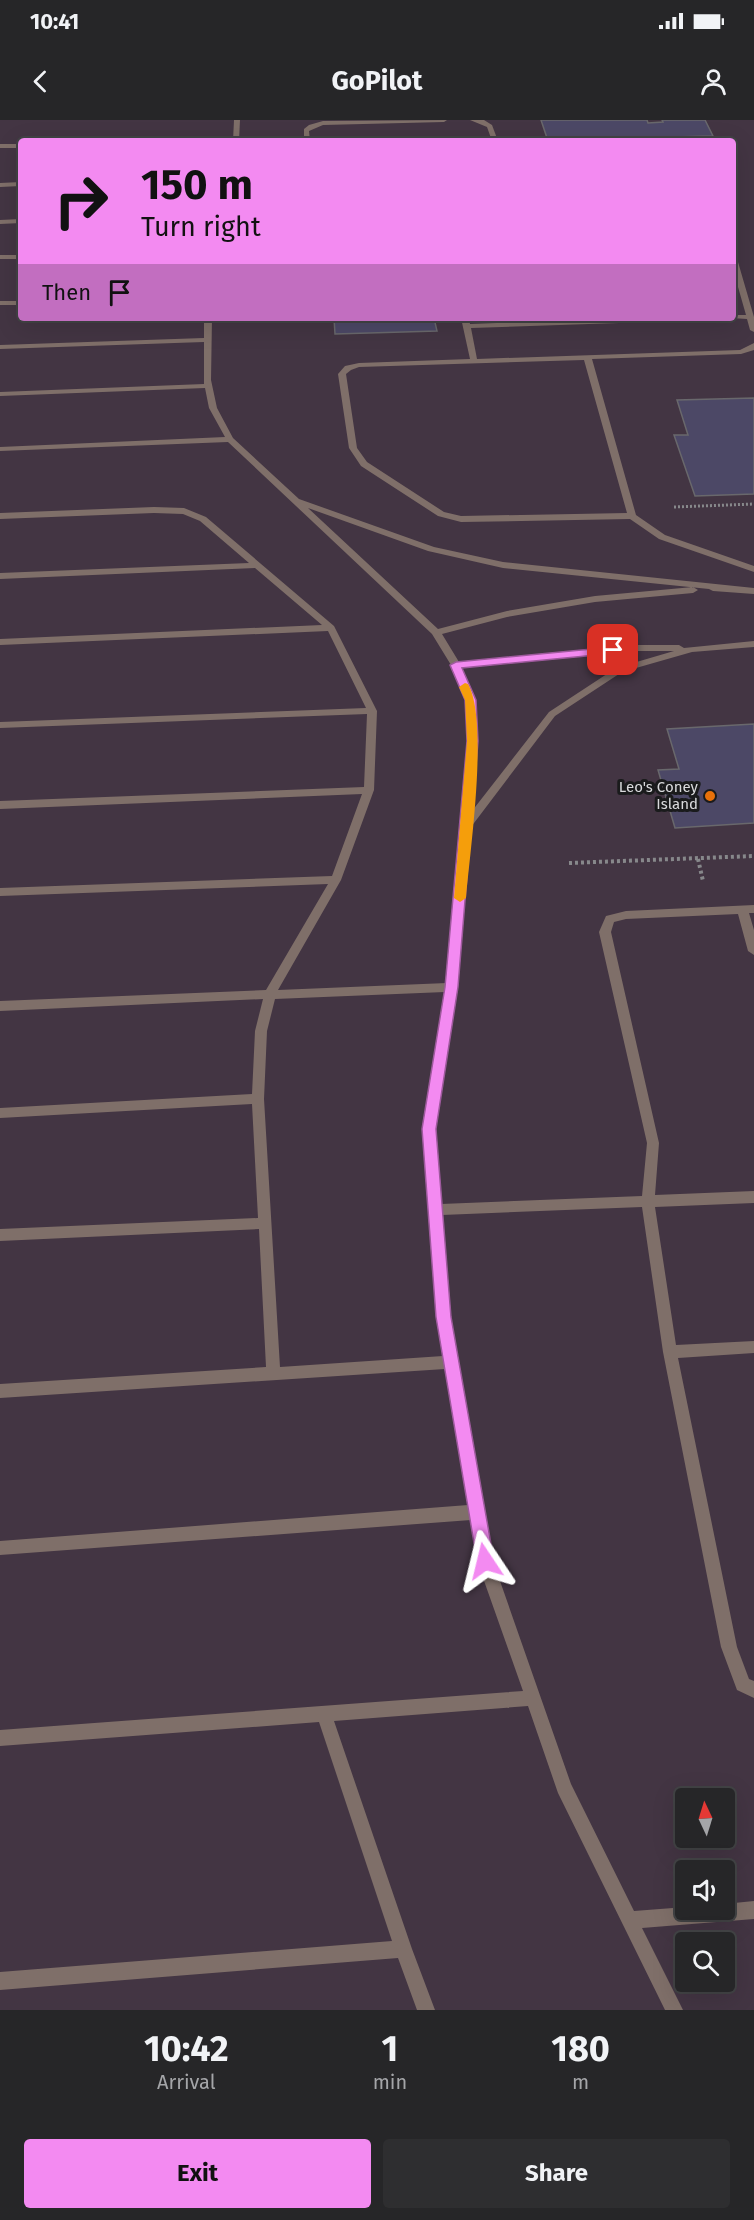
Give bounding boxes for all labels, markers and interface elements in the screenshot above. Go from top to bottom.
text: 10:41 [30,8,79,35]
icon: back [24,65,57,98]
text: GoPilot [331,65,423,97]
icon: person [697,65,730,98]
text: 150 m [141,160,253,210]
icon: right [42,162,120,240]
text: Turn right [141,211,261,243]
icon: arrive [103,276,136,309]
text: Then [42,279,91,306]
pin [587,624,638,675]
icon: arrive [596,633,629,666]
place label: Leo's Coney Island [619,778,699,813]
marker: Leo's Coney Island [703,789,717,803]
position arrow [453,1529,517,1593]
north arrow [675,1788,735,1848]
map controls [675,1788,735,1992]
button: sound [675,1860,735,1920]
button: search [675,1932,735,1992]
text: 10:42 [144,2027,229,2071]
text: 1 [382,2027,398,2071]
text: 180 [551,2027,610,2071]
text: Arrival [157,2070,216,2094]
text: min [373,2070,407,2094]
text: m [572,2070,589,2094]
button: Exit [24,2139,371,2208]
button: Share [383,2139,730,2208]

